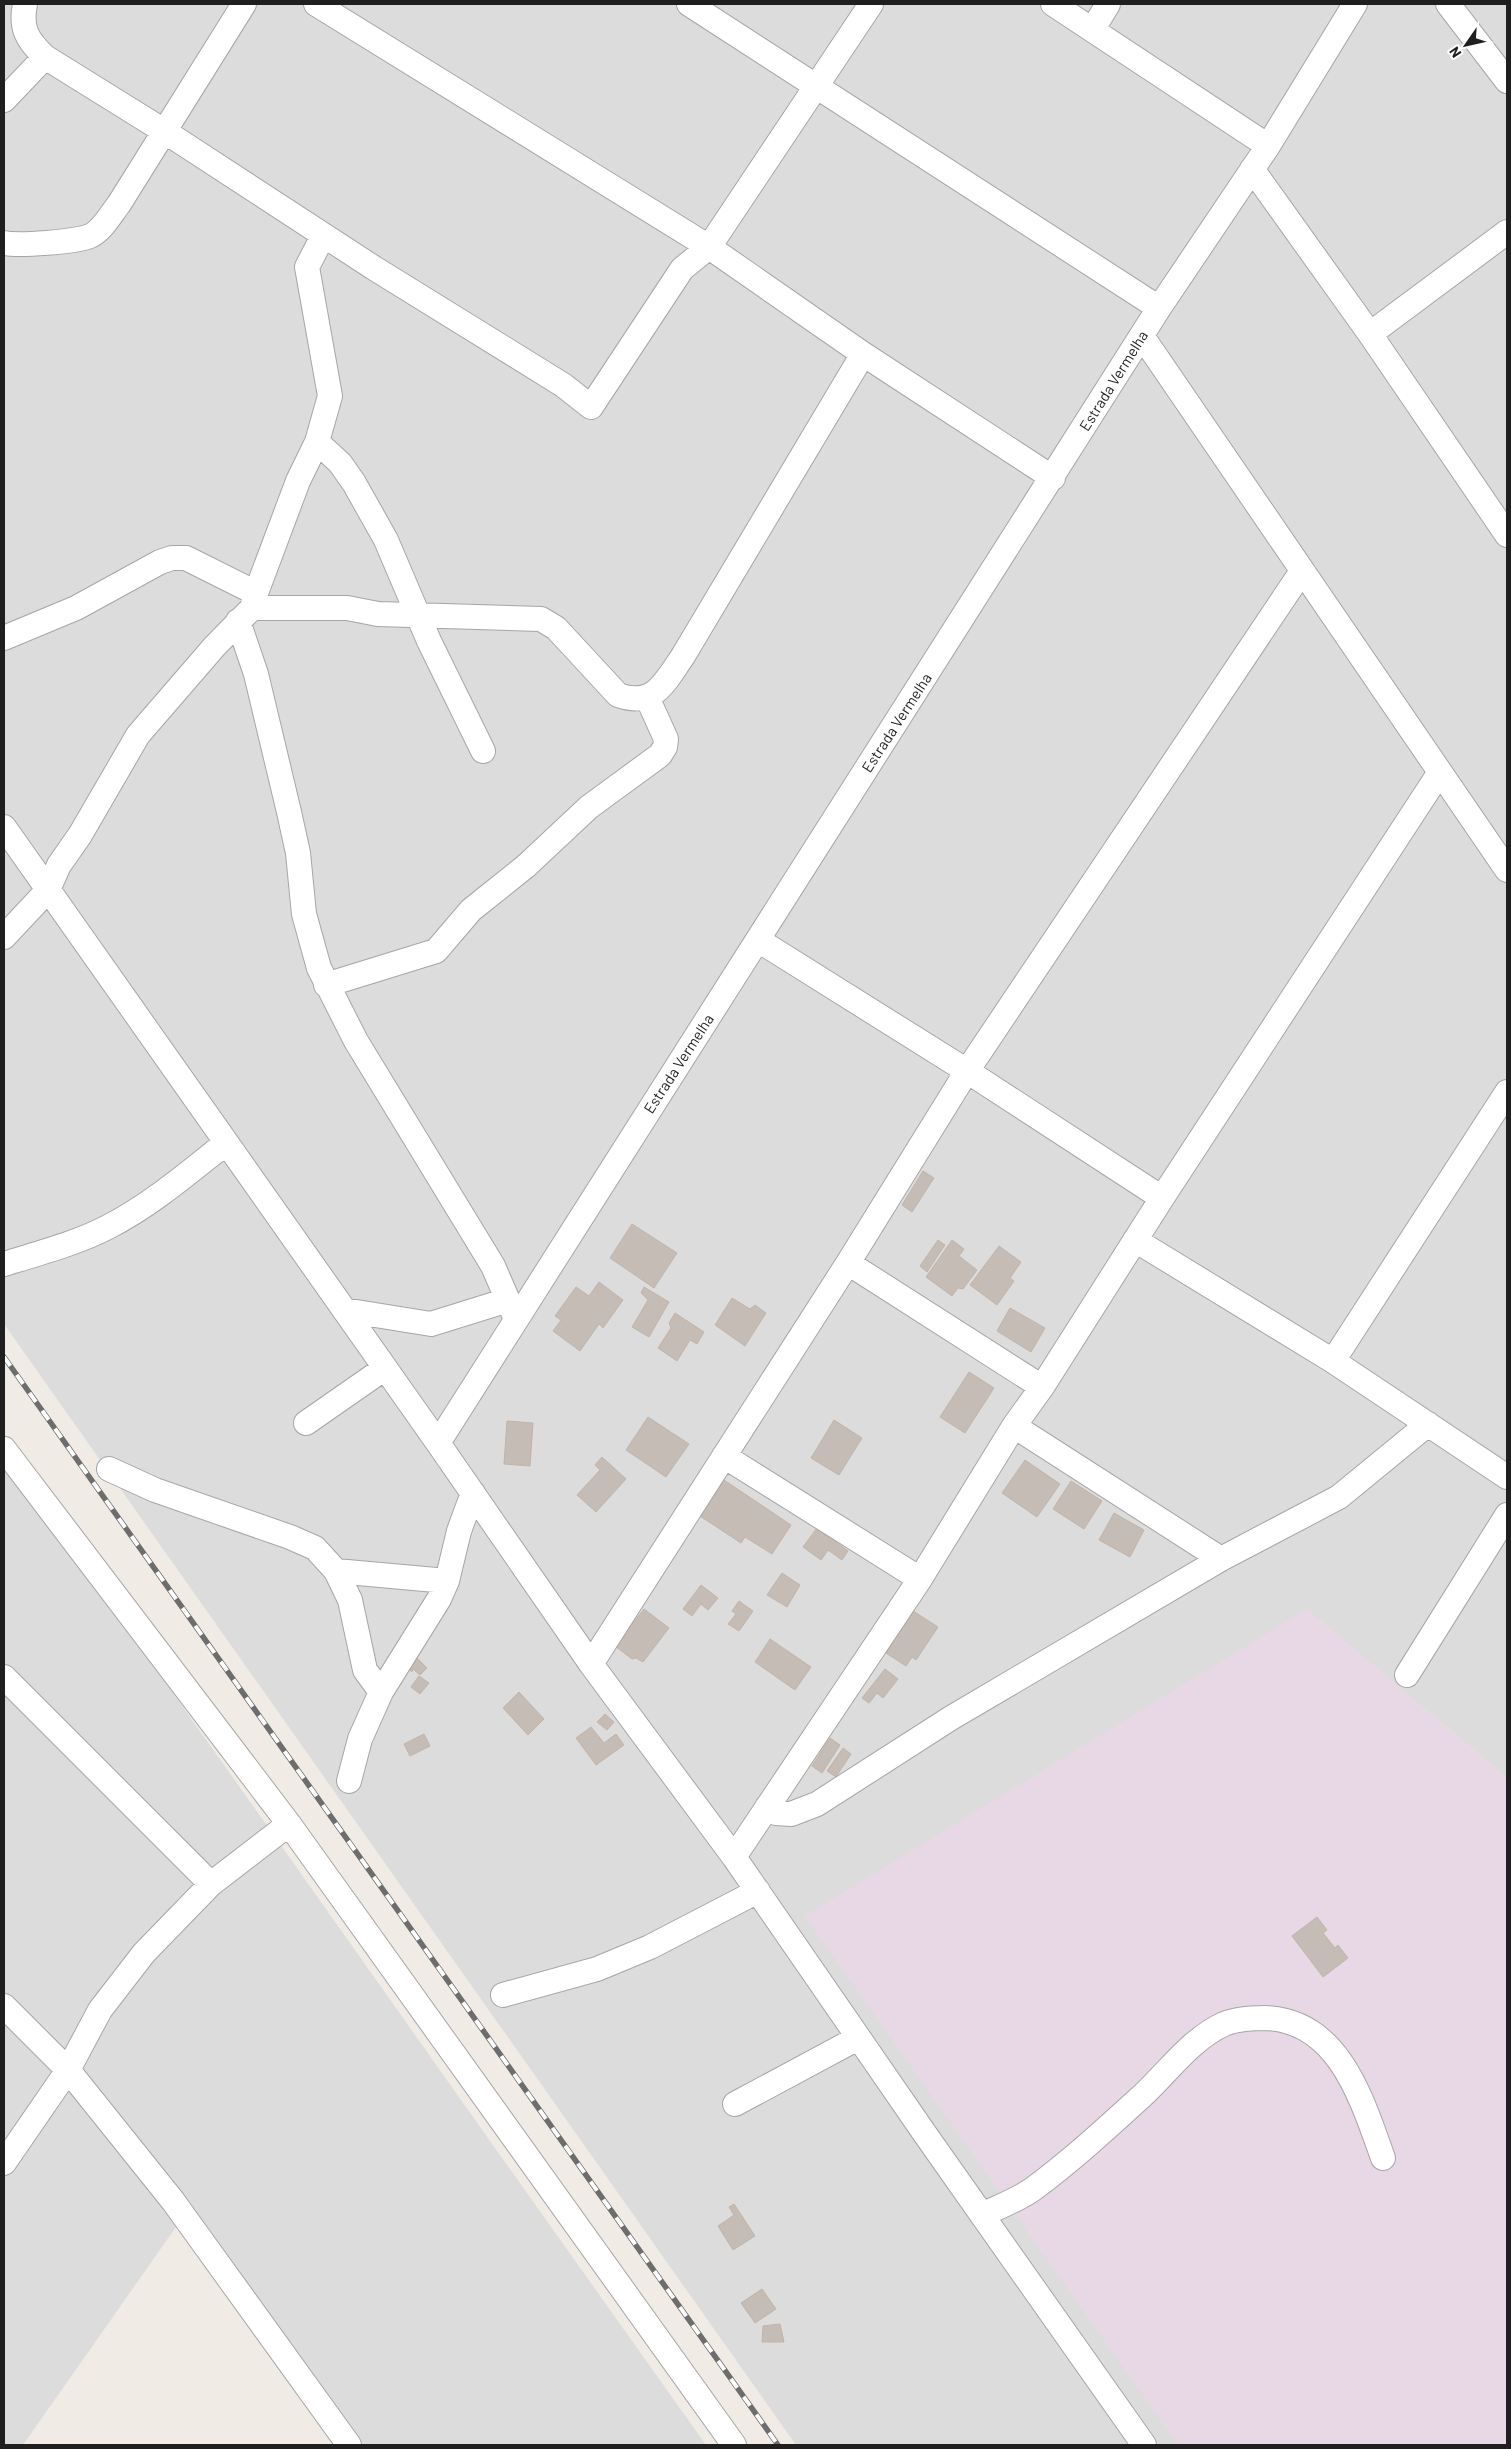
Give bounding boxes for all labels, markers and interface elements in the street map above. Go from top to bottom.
north arrow [1441,20,1491,70]
text: N [1445,44,1464,61]
street label: Estrada Vermelha [1075,327,1151,434]
street label: Estrada Vermelha [857,669,935,775]
street label: Estrada Vermelha [639,1010,717,1116]

